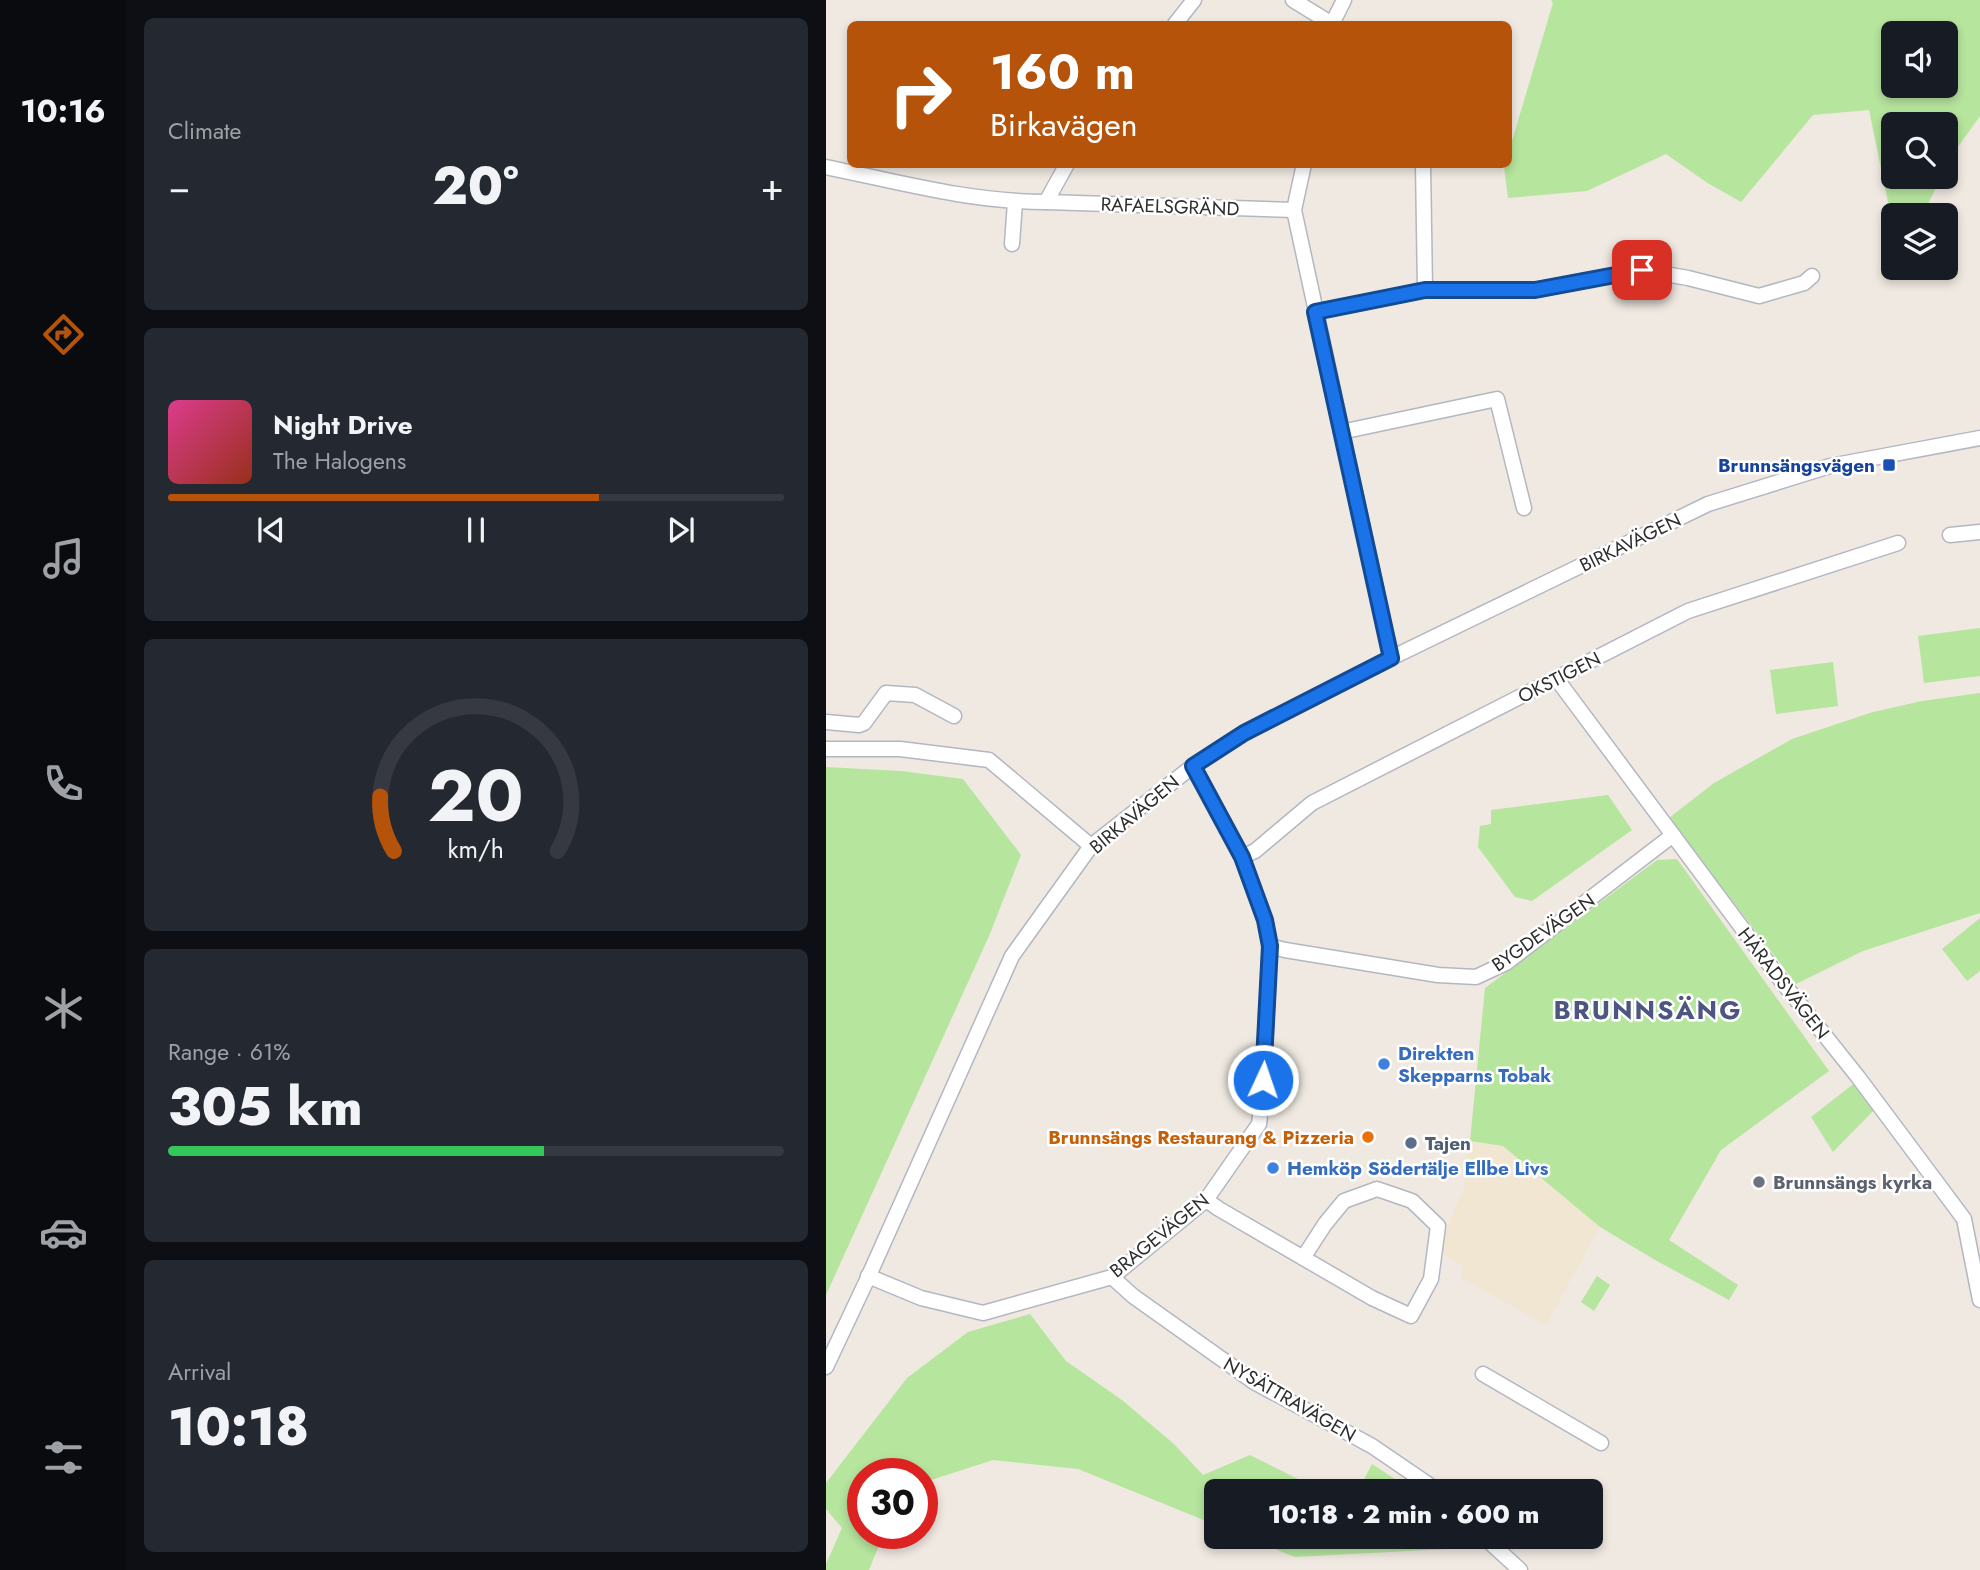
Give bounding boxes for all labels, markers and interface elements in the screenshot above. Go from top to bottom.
map controls [1881,21,1958,280]
button: sound [1881,21,1958,98]
text: 160 m [990,37,1135,107]
icon: right [875,49,966,140]
text: 10:16 [20,88,106,134]
text: Birkavägen [990,102,1138,148]
button: search [1881,112,1958,189]
text: Climate [168,114,241,148]
text: 20° [432,148,519,224]
text: − [168,159,190,214]
text: + [761,159,784,214]
street label: RAFAELSGRÄND [1100,191,1240,222]
button: layers [1881,203,1958,280]
pin [1612,240,1672,300]
icon: arrive [1623,251,1661,289]
icon: directions [39,310,88,359]
text: Night Drive [273,406,413,444]
text: The Halogens [273,444,406,478]
place label: Brunnsängsvägen [1718,452,1875,479]
marker: Brunnsängsvägen [1881,457,1897,473]
street label: BIRKAVÄGEN [1575,506,1685,579]
icon: previous [252,511,290,549]
icon: pause [457,511,495,549]
icon: next [662,511,700,549]
icon: music [39,534,88,583]
street label: OKSTIGEN [1513,645,1605,710]
text: 20 [428,743,524,848]
icon: phone [39,759,88,808]
street label: BIRKAVÄGEN [1084,769,1185,860]
text: km/h [448,831,504,867]
street label: BYGDEVÄGEN [1486,887,1600,978]
street label: HÄRADSVÄGEN [1731,922,1836,1045]
icon: climate [39,984,88,1033]
district label: BRUNNSÄNG [1554,991,1742,1029]
text: Range · 61% [168,1035,291,1069]
place label: Direkten Skepparns Tobak [1398,1040,1551,1089]
position arrow [1226,1043,1300,1117]
marker: Direkten Skepparns Tobak [1376,1056,1392,1072]
text: 305 km [168,1069,363,1145]
place label: Brunnsängs Restaurang & Pizzeria [1048,1124,1354,1151]
marker: Brunnsängs Restaurang & Pizzeria [1360,1129,1376,1145]
place label: Tajen [1425,1130,1471,1157]
marker: Tajen [1403,1135,1419,1151]
place label: Hemköp Södertälje Ellbe Livs [1287,1155,1549,1182]
marker: Hemköp Södertälje Ellbe Livs [1265,1160,1281,1176]
place label: Brunnsängs kyrka [1773,1169,1932,1196]
marker: Brunnsängs kyrka [1751,1174,1767,1190]
street label: BRAGEVÄGEN [1104,1187,1215,1284]
icon: car [39,1208,88,1257]
street label: NYSÄTTRAVÄGEN [1218,1350,1361,1448]
text: Arrival [168,1355,231,1389]
text: 10:18 [168,1389,309,1465]
icon: filters [39,1433,88,1482]
speed limit sign: 30 [847,1458,938,1549]
text: 10:18 · 2 min · 600 m [1268,1495,1539,1533]

